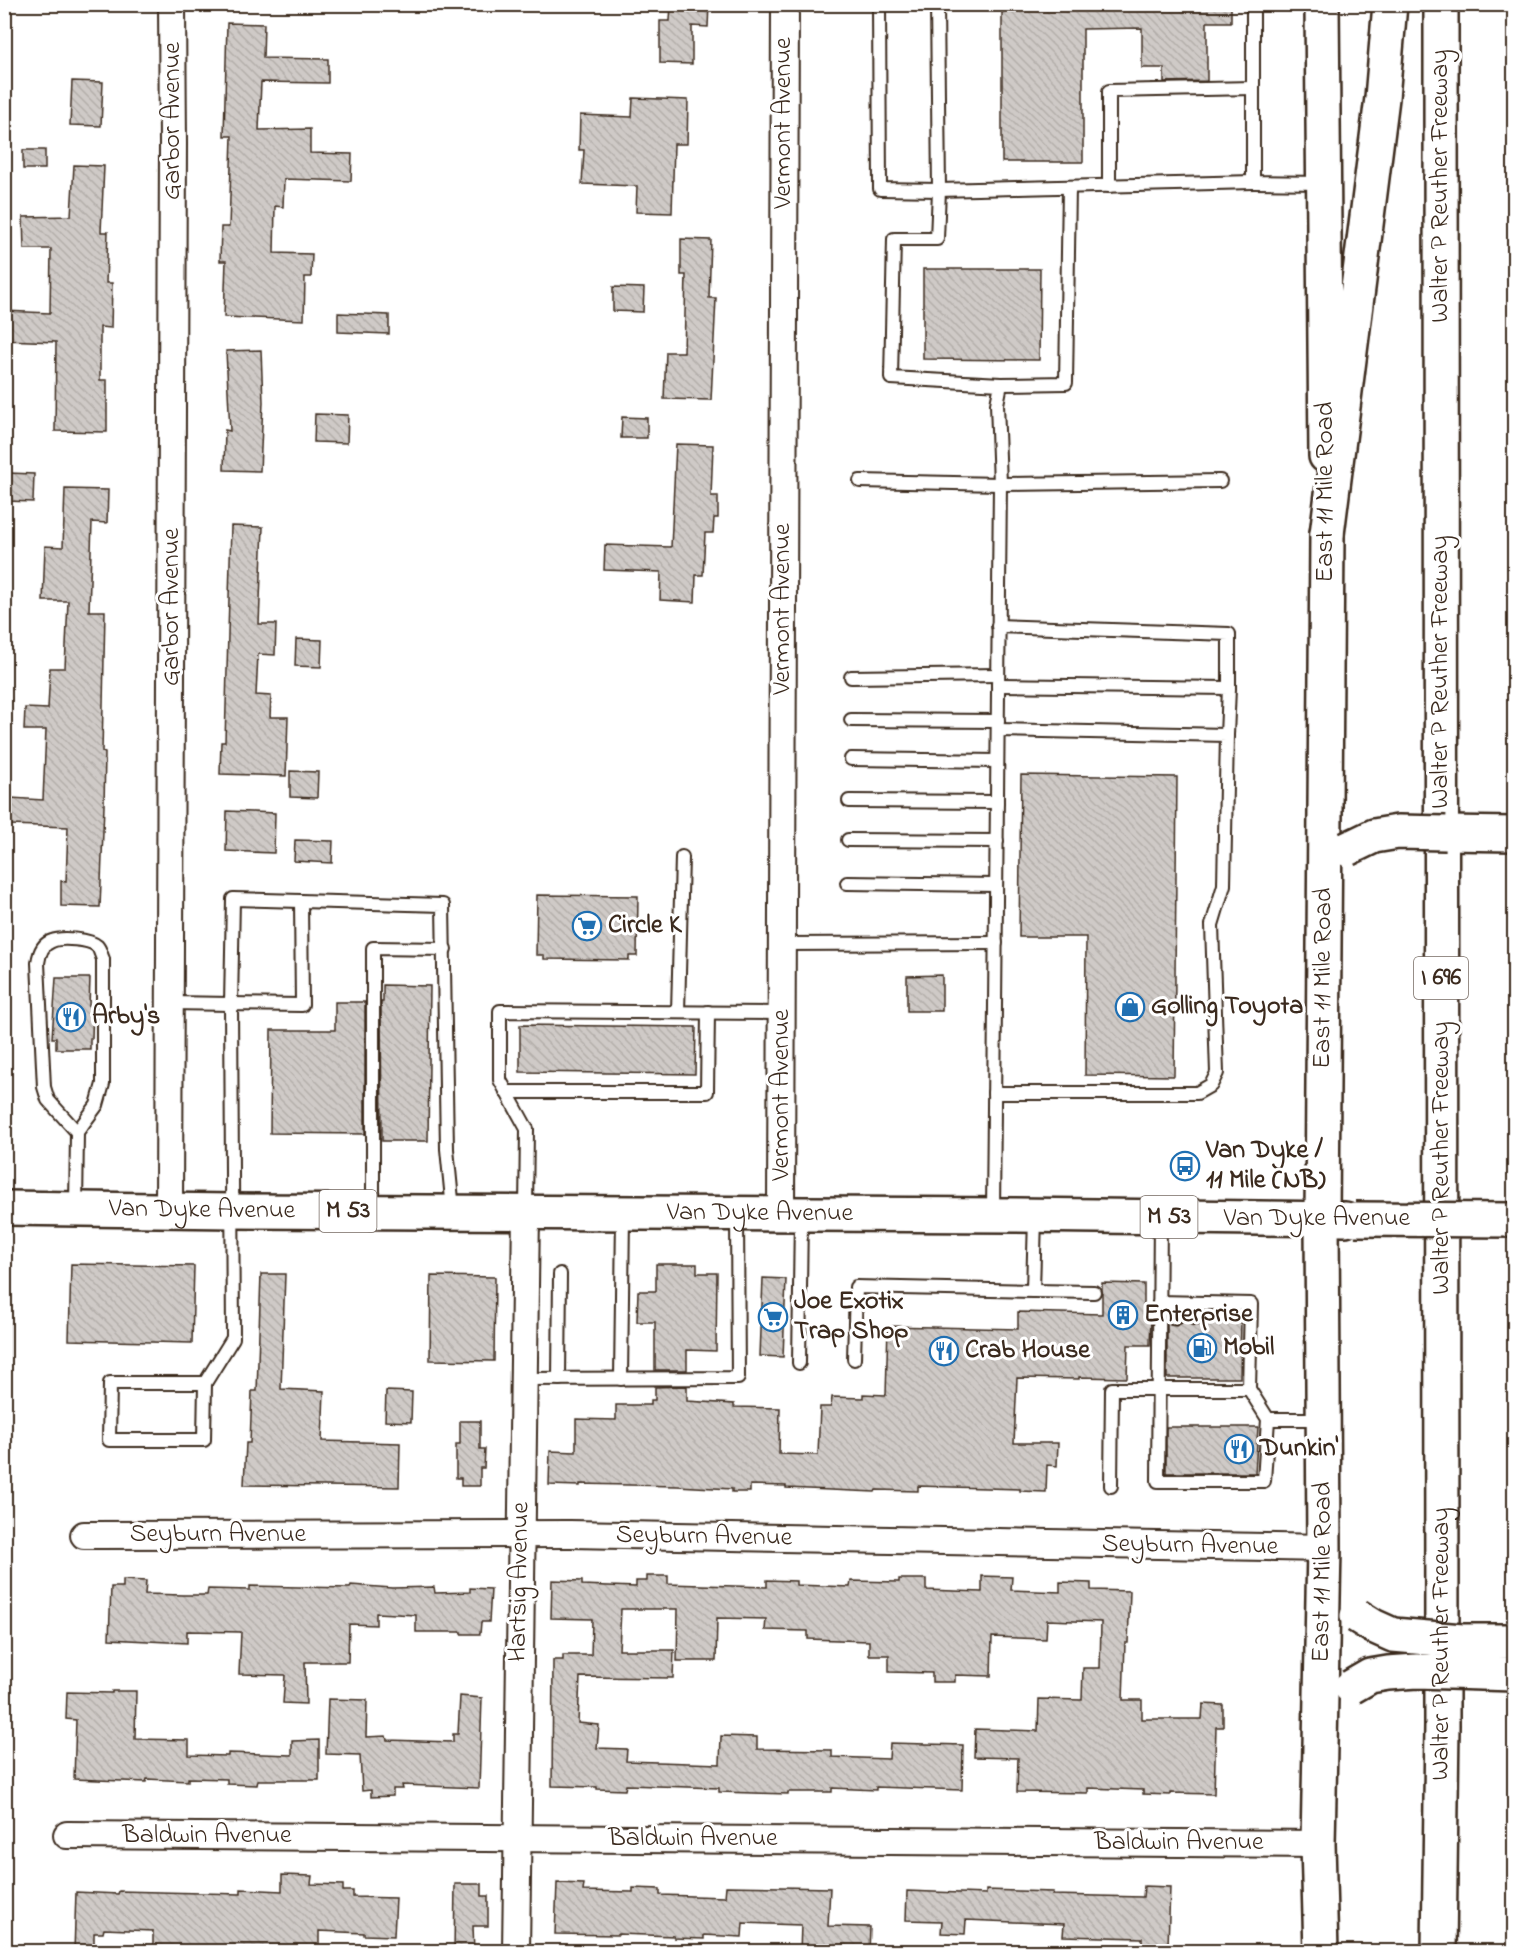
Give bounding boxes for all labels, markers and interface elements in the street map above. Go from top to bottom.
street label: Vermont Avenue [765,37,803,210]
street label: Garbor Avenue [154,42,192,200]
street label: Walter P Reuther Freeway [1422,49,1460,323]
street label: East 11 Mile Road [1307,401,1345,582]
street label: Vermont Avenue [764,523,802,696]
street label: Garbor Avenue [153,528,191,686]
street label: Walter P Reuther Freeway [1422,535,1460,809]
street label: East 11 Mile Road [1304,887,1343,1069]
place label: Circle K [608,907,683,945]
supermarket icon: Circle K [571,910,603,942]
road number: I 696 [1414,957,1468,999]
place label: Golling Toyota [1151,988,1303,1027]
shop icon: Golling Toyota [1114,991,1146,1023]
place label: Arby's [92,998,160,1036]
restaurant icon: Arby's [55,1001,87,1033]
street label: Vermont Avenue [763,1009,801,1182]
street label: Walter P Reuther Freeway [1423,1021,1461,1295]
place label: Van Dyke / 11 Mile (NB) [1205,1132,1326,1200]
bus stop icon: Van Dyke / 11 Mile (NB) [1169,1150,1201,1182]
street label: Van Dyke Avenue [107,1190,296,1230]
road number: M 53 [320,1190,376,1232]
street label: Van Dyke Avenue [666,1194,854,1233]
road number: M 53 [1140,1196,1198,1238]
street label: Van Dyke Avenue [1223,1200,1411,1238]
place label: Joe Exotix Trap Shop [794,1283,908,1351]
place label: Enterprise [1144,1296,1254,1334]
building icon: Enterprise [1107,1299,1139,1331]
supermarket icon: Joe Exotix Trap Shop [757,1301,789,1333]
place label: Mobil [1223,1329,1274,1367]
place label: Crab House [965,1332,1091,1370]
fuel station icon: Mobil [1186,1332,1218,1364]
restaurant icon: Crab House [928,1335,960,1367]
place label: Dunkin' [1259,1430,1339,1468]
restaurant icon: Dunkin' [1223,1433,1255,1465]
street label: East 11 Mile Road [1303,1481,1343,1663]
street label: Hartsig Avenue [500,1501,540,1662]
street label: Walter P Reuther Freeway [1422,1507,1461,1781]
street label: Seyburn Avenue [130,1516,307,1554]
street label: Seyburn Avenue [615,1516,793,1558]
street label: Seyburn Avenue [1101,1525,1279,1567]
street label: Baldwin Avenue [121,1817,292,1855]
street label: Baldwin Avenue [607,1820,778,1858]
street label: Baldwin Avenue [1093,1824,1264,1862]

